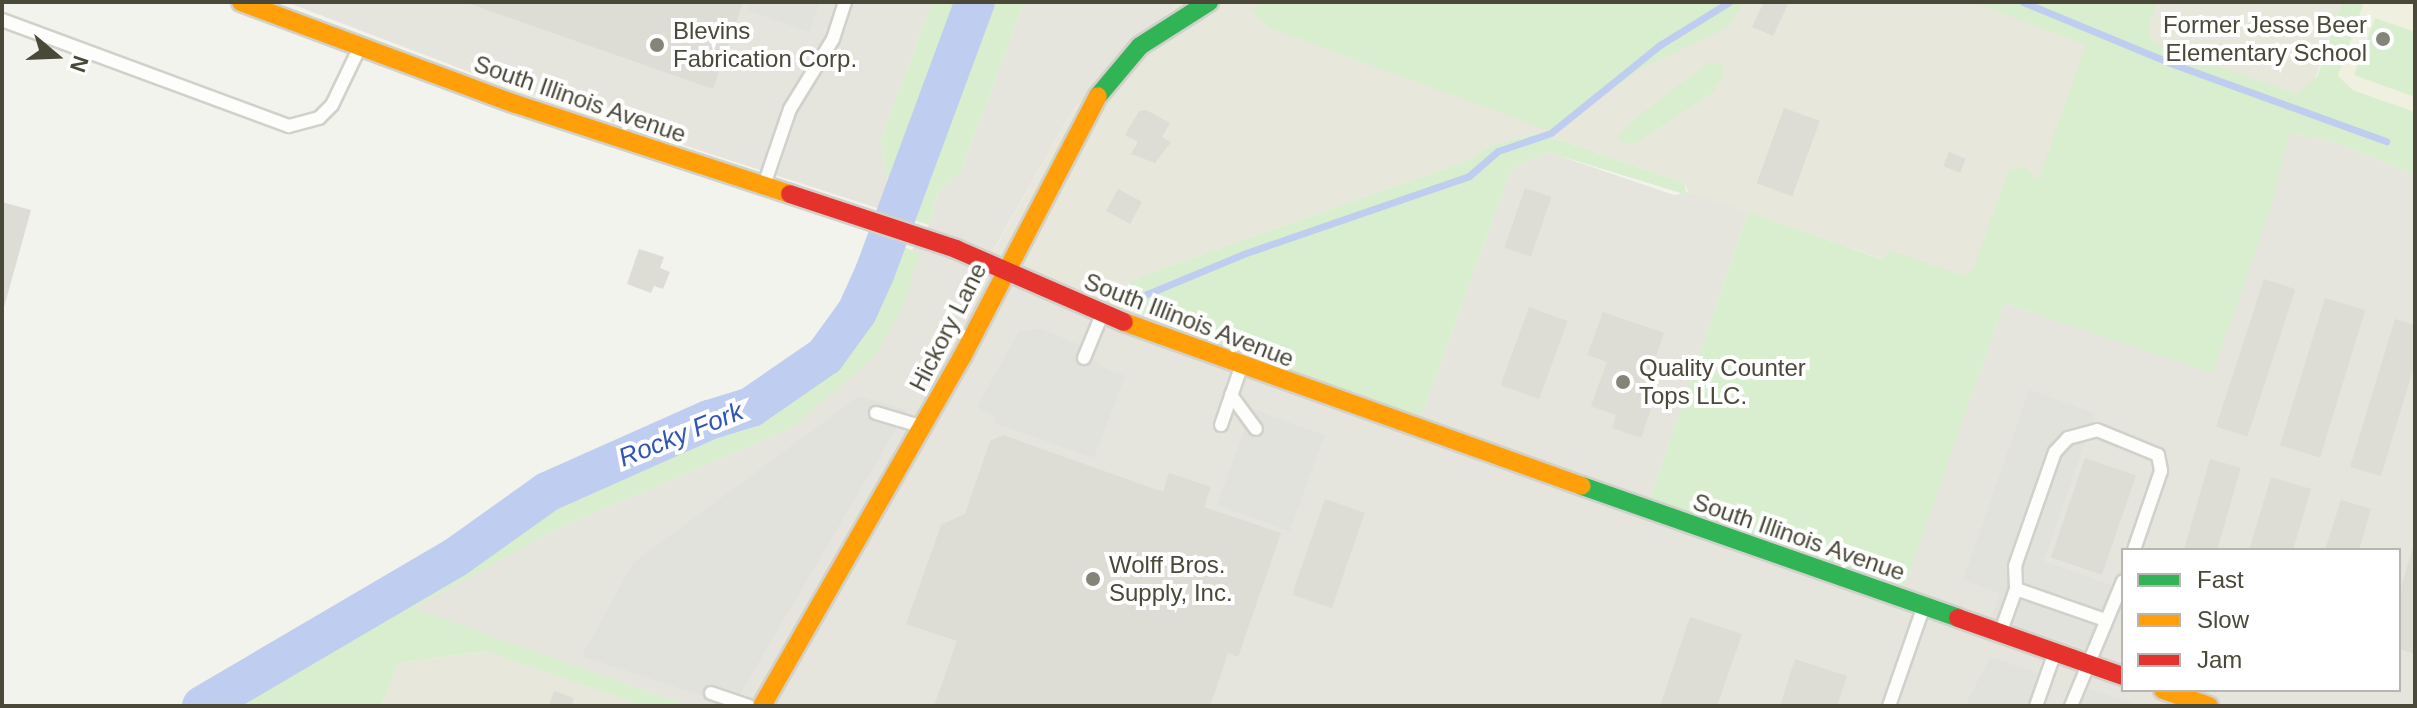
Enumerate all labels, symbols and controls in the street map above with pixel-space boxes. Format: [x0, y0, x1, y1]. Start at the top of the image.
place label: Former Jesse Beer Elementary School [2163, 11, 2367, 67]
north arrow [16, 16, 96, 96]
place label: Blevins Fabrication Corp. [673, 17, 857, 73]
marker: Former Jesse Beer Elementary School [2374, 30, 2392, 48]
marker: Blevins Fabrication Corp. [648, 36, 666, 54]
street label: South Illinois Avenue [470, 49, 690, 149]
text: N [65, 52, 94, 76]
street label: Hickory Lane [903, 258, 993, 396]
street label: South Illinois Avenue [1079, 266, 1299, 374]
place label: Quality Counter Tops LLC. [1639, 354, 1806, 410]
marker: Quality Counter Tops LLC. [1614, 373, 1632, 391]
water label: Rocky Fork [614, 396, 748, 474]
street label: South Illinois Avenue [1689, 487, 1909, 587]
legend [2121, 548, 2401, 692]
place label: Wolff Bros. Supply, Inc. [1109, 551, 1233, 607]
text: Fast [2197, 566, 2244, 593]
marker: Wolff Bros. Supply, Inc. [1084, 570, 1102, 588]
text: Slow [2197, 606, 2249, 633]
text: Jam [2197, 646, 2242, 673]

